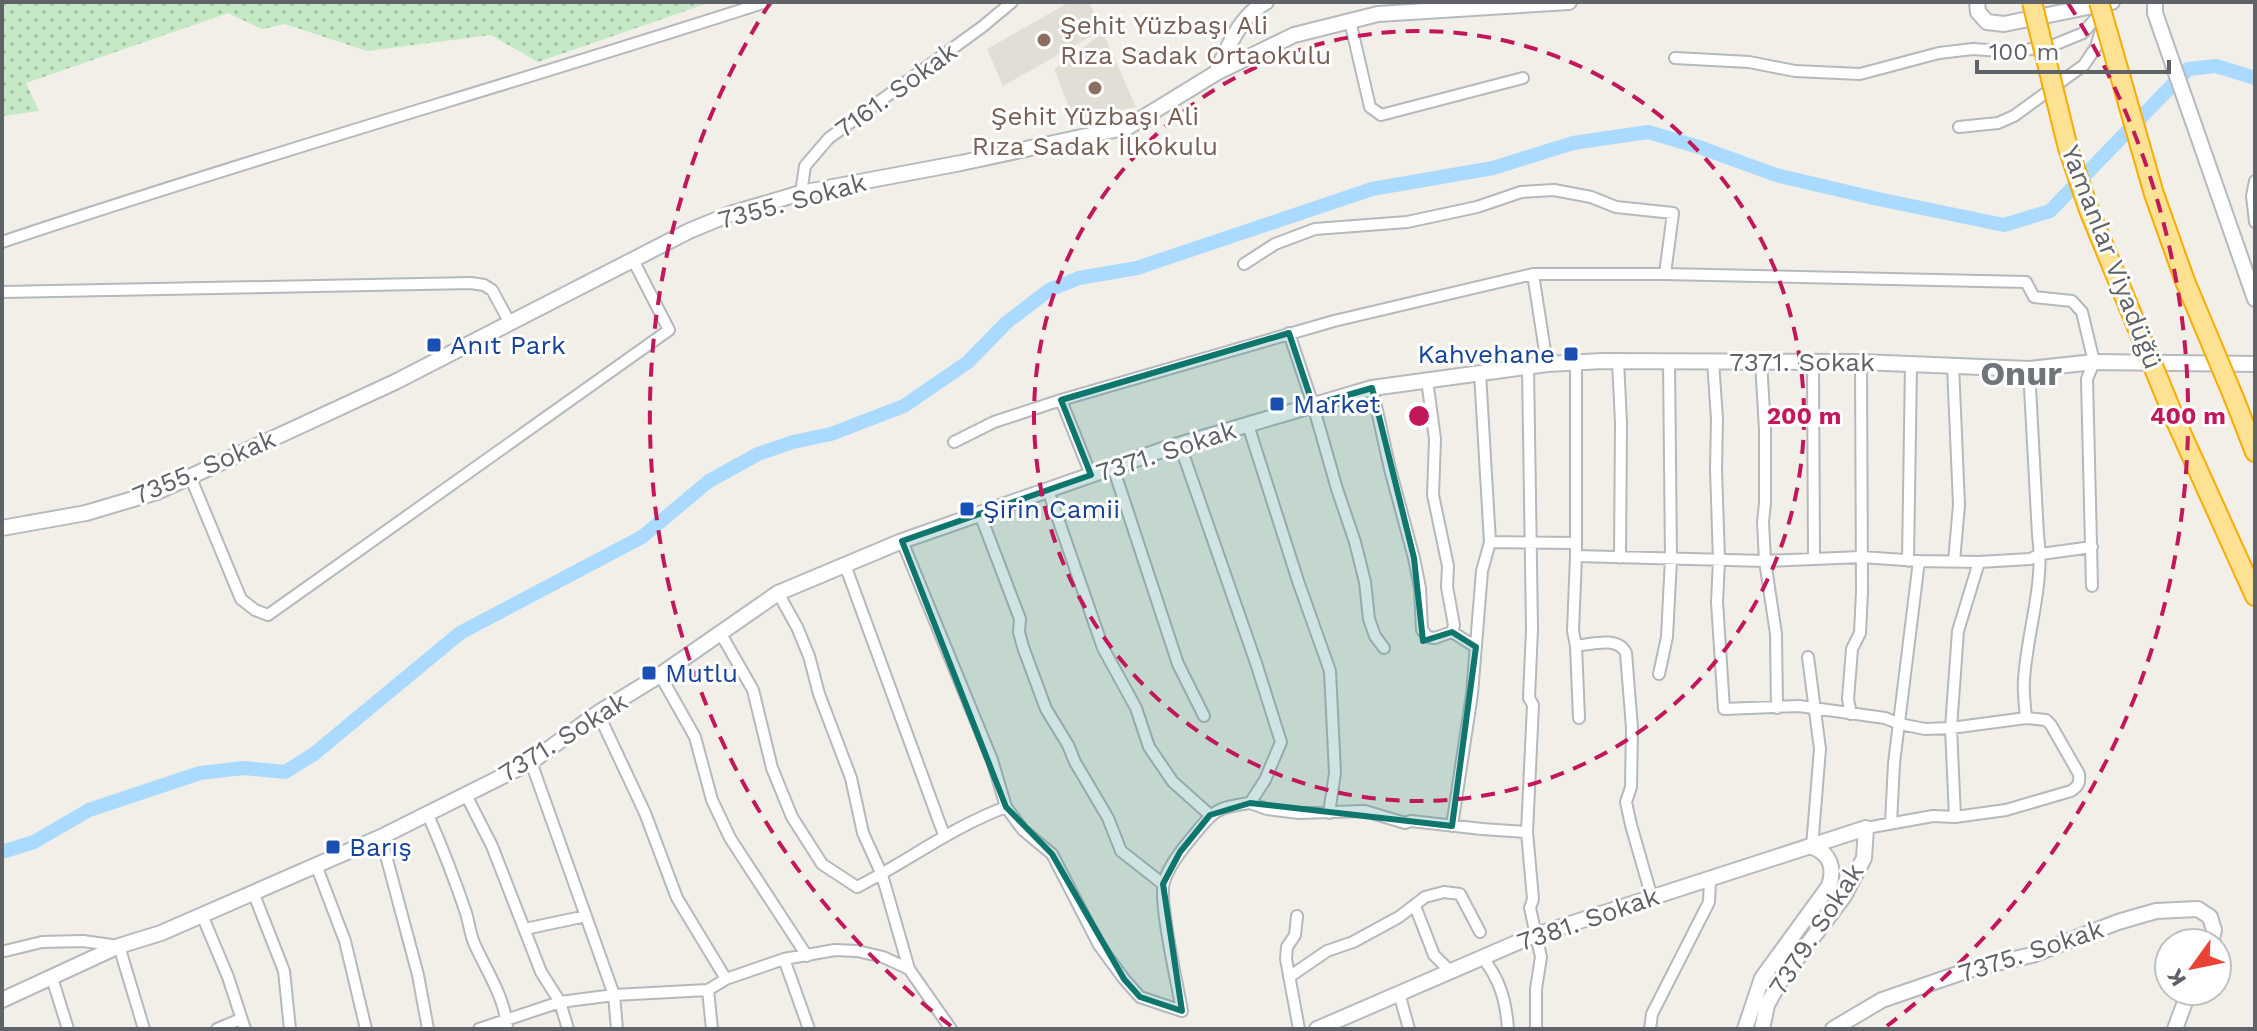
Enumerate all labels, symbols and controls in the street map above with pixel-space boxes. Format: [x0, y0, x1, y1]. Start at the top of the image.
place label: Şehit Yüzbaşı Ali Rıza Sadak Ortaokulu [1060, 10, 1331, 70]
scale bar [1977, 24, 2169, 74]
marker: Şehit Yüzbaşı Ali Rıza Sadak Ortaokulu [1035, 31, 1053, 49]
street label: 7161. Sokak [829, 36, 963, 144]
text: 100 m [1989, 38, 2059, 66]
marker: Şehit Yüzbaşı Ali Rıza Sadak İlkokulu [1086, 79, 1104, 97]
place label: Şehit Yüzbaşı Ali Rıza Sadak İlkokulu [972, 101, 1218, 161]
street label: Yamanlar Viyadüğü [2055, 141, 2169, 373]
street label: 7355. Sokak [715, 167, 870, 235]
place label: Anıt Park [450, 330, 566, 360]
marker: Anıt Park [425, 336, 443, 354]
place label: Kahvehane [1417, 339, 1555, 369]
marker: Kahvehane [1562, 345, 1580, 363]
street label: 7371. Sokak [1729, 347, 1875, 377]
district label: Onur [1980, 353, 2062, 393]
place label: Market [1293, 389, 1380, 419]
marker: Market [1268, 395, 1286, 413]
centre of rings [1405, 402, 1433, 430]
text: 200 m [1767, 402, 1841, 430]
text: 400 m [2150, 402, 2226, 430]
street label: 7371. Sokak [1092, 414, 1240, 488]
street label: 7355. Sokak [128, 423, 280, 511]
place label: Şirin Camii [983, 494, 1120, 524]
marker: Şirin Camii [958, 500, 976, 518]
place label: Mutlu [665, 658, 738, 688]
marker: Mutlu [640, 664, 658, 682]
street label: 7371. Sokak [493, 686, 633, 788]
place label: Barış [349, 832, 412, 862]
marker: Barış [324, 838, 342, 856]
street label: 7379. Sokak [1762, 857, 1870, 1000]
street label: 7381. Sokak [1513, 881, 1663, 957]
street label: 7375. Sokak [1955, 913, 2107, 989]
north arrow [2153, 927, 2233, 1007]
text: K [2162, 964, 2191, 991]

